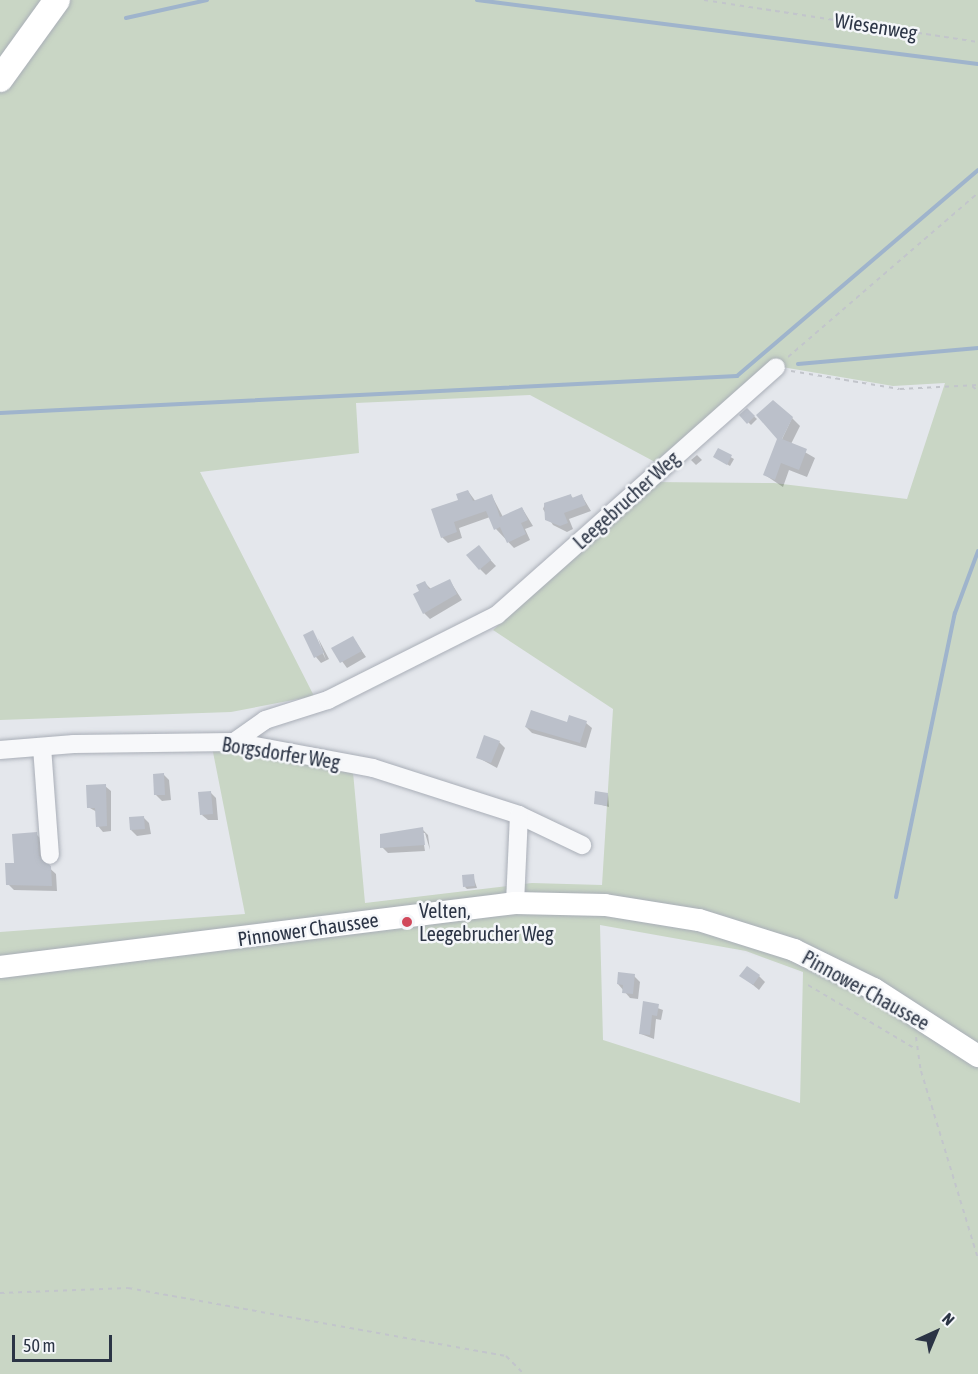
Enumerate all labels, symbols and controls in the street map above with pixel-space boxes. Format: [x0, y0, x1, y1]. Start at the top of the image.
street label: Wiesenweg [833, 8, 919, 44]
street label: Leegebrucher Weg [568, 446, 684, 554]
street label: Borgsdorfer Weg [220, 732, 342, 774]
place label: Velten, Leegebrucher Weg [419, 898, 554, 945]
street label: Pinnower Chaussee [236, 907, 380, 951]
marker: Velten, Leegebrucher Weg [400, 915, 414, 929]
street label: Pinnower Chaussee [798, 945, 934, 1035]
north arrow [906, 1302, 966, 1362]
text: N [939, 1309, 958, 1329]
scale bar [15, 1323, 116, 1361]
text: 50 m [23, 1335, 55, 1356]

